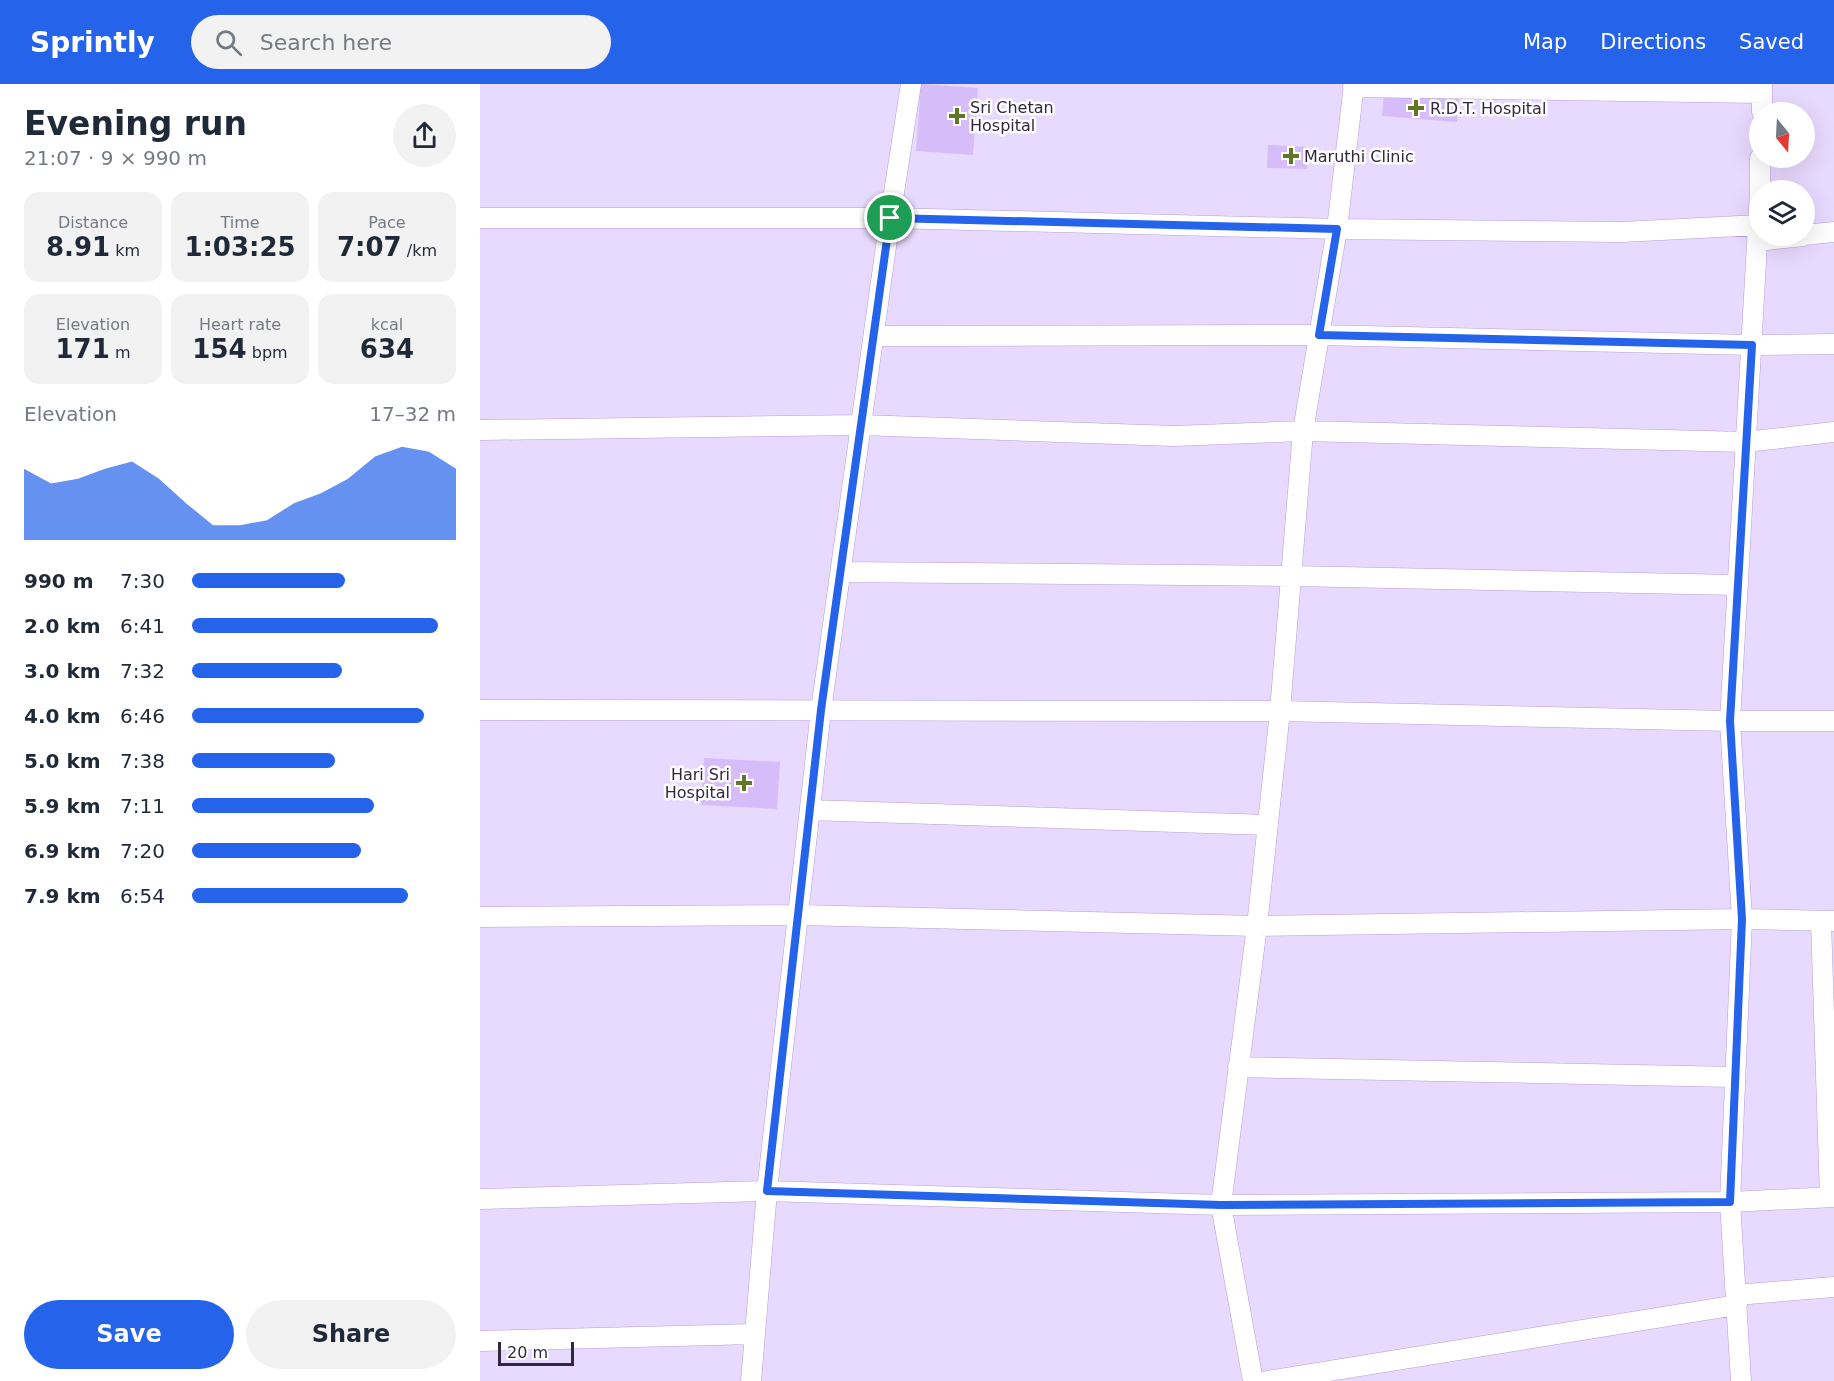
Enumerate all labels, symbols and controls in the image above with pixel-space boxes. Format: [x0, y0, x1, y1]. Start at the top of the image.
search box [191, 15, 611, 69]
text: Sprintly [30, 26, 155, 59]
icon: search [212, 26, 245, 59]
text: Search here [260, 30, 392, 55]
text: Map [1523, 30, 1567, 54]
text: Directions [1600, 30, 1706, 54]
text: Saved [1739, 30, 1804, 54]
place label: Sri Chetan Hospital [970, 98, 1054, 135]
marker: R.D.T. Hospital [1407, 99, 1425, 117]
place label: R.D.T. Hospital [1430, 99, 1546, 118]
north arrow [1749, 102, 1815, 168]
map controls [1749, 102, 1815, 246]
text: Evening run [24, 104, 247, 143]
button: share [393, 104, 456, 167]
marker: Sri Chetan Hospital [948, 107, 966, 125]
text: 21:07 · 9 × 990 m [24, 146, 207, 170]
marker: Maruthi Clinic [1282, 147, 1300, 165]
place label: Maruthi Clinic [1304, 147, 1414, 166]
button: layers [1749, 180, 1815, 246]
pin [864, 192, 915, 243]
icon: arrive [873, 201, 906, 234]
text: Distance [58, 213, 128, 232]
text: Time [220, 213, 260, 232]
text: Pace [368, 213, 406, 232]
text: 8.91 [46, 232, 110, 262]
text: 1:03:25 [184, 232, 296, 262]
text: 7:07 [337, 232, 402, 262]
text: km [110, 241, 140, 260]
text: /km [402, 241, 437, 260]
text: Elevation [56, 315, 130, 334]
text: Heart rate [199, 315, 281, 334]
text: kcal [371, 315, 403, 334]
text: 171 [56, 334, 110, 364]
text: 154 [192, 334, 247, 364]
text: 634 [360, 334, 414, 364]
text: m [110, 343, 130, 362]
text: bpm [247, 343, 288, 362]
text: Elevation [24, 402, 117, 426]
text: 17–32 m [369, 402, 456, 426]
text: 990 m [24, 569, 94, 593]
text: 7:30 [120, 569, 165, 593]
text: 2.0 km [24, 614, 101, 638]
text: 6:41 [120, 614, 165, 638]
text: 3.0 km [24, 659, 101, 683]
text: 7:32 [120, 659, 165, 683]
text: 4.0 km [24, 704, 101, 728]
text: 6:46 [120, 704, 165, 728]
text: 5.0 km [24, 749, 101, 773]
text: 7:38 [120, 749, 165, 773]
place label: Hari Sri Hospital [665, 765, 730, 802]
marker: Hari Sri Hospital [735, 774, 753, 792]
text: 5.9 km [24, 794, 101, 818]
text: 7:11 [120, 794, 165, 818]
text: 6.9 km [24, 839, 101, 863]
text: 7:20 [120, 839, 165, 863]
text: 7.9 km [24, 884, 101, 908]
text: 6:54 [120, 884, 165, 908]
button: Save [24, 1300, 234, 1369]
button: Share [246, 1300, 456, 1369]
scale bar [498, 1339, 574, 1366]
text: 20 m [507, 1343, 548, 1362]

